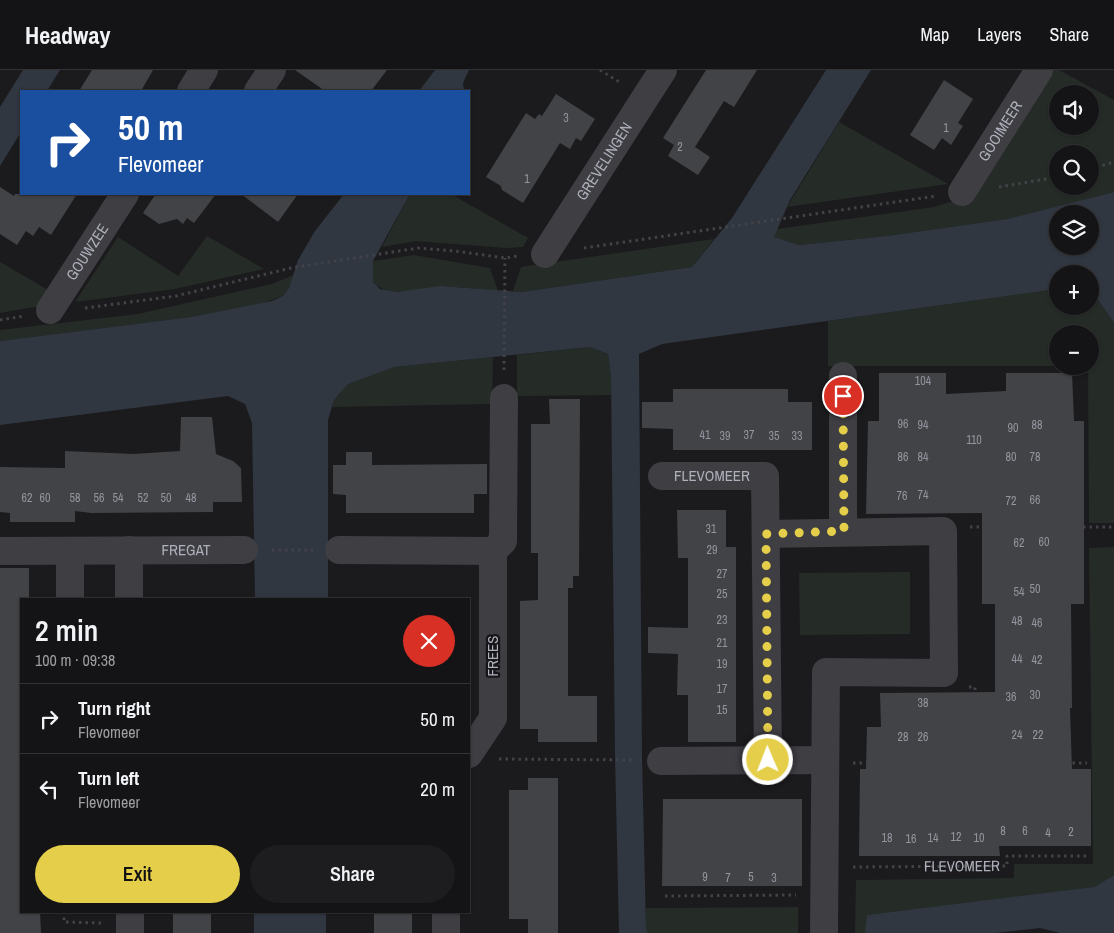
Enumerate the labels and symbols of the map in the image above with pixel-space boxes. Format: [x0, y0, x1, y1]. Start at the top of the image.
street label: GOOIMEER [973, 97, 1027, 165]
house number: 3 [563, 110, 569, 126]
street label: GREVELINGEN [571, 118, 637, 204]
house number: 1 [943, 120, 949, 136]
house number: 2 [677, 139, 683, 155]
house number: 1 [524, 171, 530, 187]
street label: GOUWZEE [61, 219, 113, 284]
house number: 104 [915, 373, 932, 389]
pin [822, 375, 864, 417]
house number: 96 [898, 416, 908, 432]
house number: 94 [918, 417, 929, 433]
house number: 88 [1032, 417, 1042, 433]
house number: 90 [1008, 420, 1018, 436]
house number: 41 [700, 427, 711, 443]
house number: 37 [744, 427, 755, 443]
house number: 39 [720, 428, 730, 444]
house number: 35 [769, 428, 780, 444]
house number: 33 [792, 428, 802, 444]
house number: 110 [966, 432, 982, 448]
house number: 86 [898, 449, 908, 465]
house number: 84 [918, 449, 929, 465]
house number: 80 [1006, 449, 1016, 465]
house number: 78 [1030, 449, 1040, 465]
street label: FLEVOMEER [674, 465, 750, 486]
house number: 74 [918, 487, 929, 503]
house number: 76 [897, 488, 907, 504]
house number: 62 [22, 490, 32, 506]
house number: 60 [40, 490, 50, 506]
house number: 58 [70, 490, 80, 506]
house number: 56 [94, 490, 104, 506]
house number: 54 [113, 490, 124, 506]
house number: 52 [138, 490, 148, 506]
house number: 50 [161, 490, 171, 506]
house number: 48 [186, 490, 196, 506]
house number: 66 [1030, 492, 1040, 508]
house number: 72 [1006, 493, 1016, 509]
house number: 31 [706, 521, 717, 537]
house number: 60 [1039, 534, 1049, 550]
house number: 62 [1014, 535, 1024, 551]
street label: FREGAT [161, 539, 211, 560]
house number: 29 [707, 542, 717, 558]
house number: 27 [717, 566, 728, 582]
house number: 50 [1030, 581, 1040, 597]
house number: 54 [1014, 584, 1025, 600]
house number: 25 [717, 586, 728, 602]
house number: 23 [717, 612, 727, 628]
house number: 48 [1012, 613, 1022, 629]
house number: 46 [1032, 615, 1042, 631]
street label: FREES [482, 635, 503, 677]
house number: 21 [717, 635, 728, 651]
house number: 44 [1012, 651, 1023, 667]
house number: 42 [1032, 652, 1042, 668]
house number: 19 [717, 656, 727, 672]
house number: 17 [717, 681, 728, 697]
house number: 30 [1030, 687, 1040, 703]
house number: 36 [1006, 689, 1016, 705]
house number: 38 [918, 695, 928, 711]
house number: 15 [717, 702, 728, 718]
house number: 24 [1012, 727, 1023, 743]
house number: 22 [1033, 727, 1043, 743]
house number: 28 [898, 729, 908, 745]
house number: 26 [918, 729, 928, 745]
position arrow [741, 733, 793, 785]
house number: 8 [1000, 823, 1006, 839]
house number: 6 [1022, 823, 1028, 839]
house number: 2 [1068, 824, 1074, 840]
house number: 4 [1045, 825, 1051, 841]
house number: 12 [951, 829, 961, 845]
house number: 18 [882, 830, 892, 846]
house number: 14 [928, 830, 939, 846]
house number: 10 [974, 830, 984, 846]
house number: 16 [906, 831, 916, 847]
street label: FLEVOMEER [924, 855, 1000, 877]
house number: 9 [702, 869, 708, 885]
house number: 5 [748, 869, 754, 885]
house number: 7 [725, 870, 731, 886]
house number: 3 [771, 870, 777, 886]

